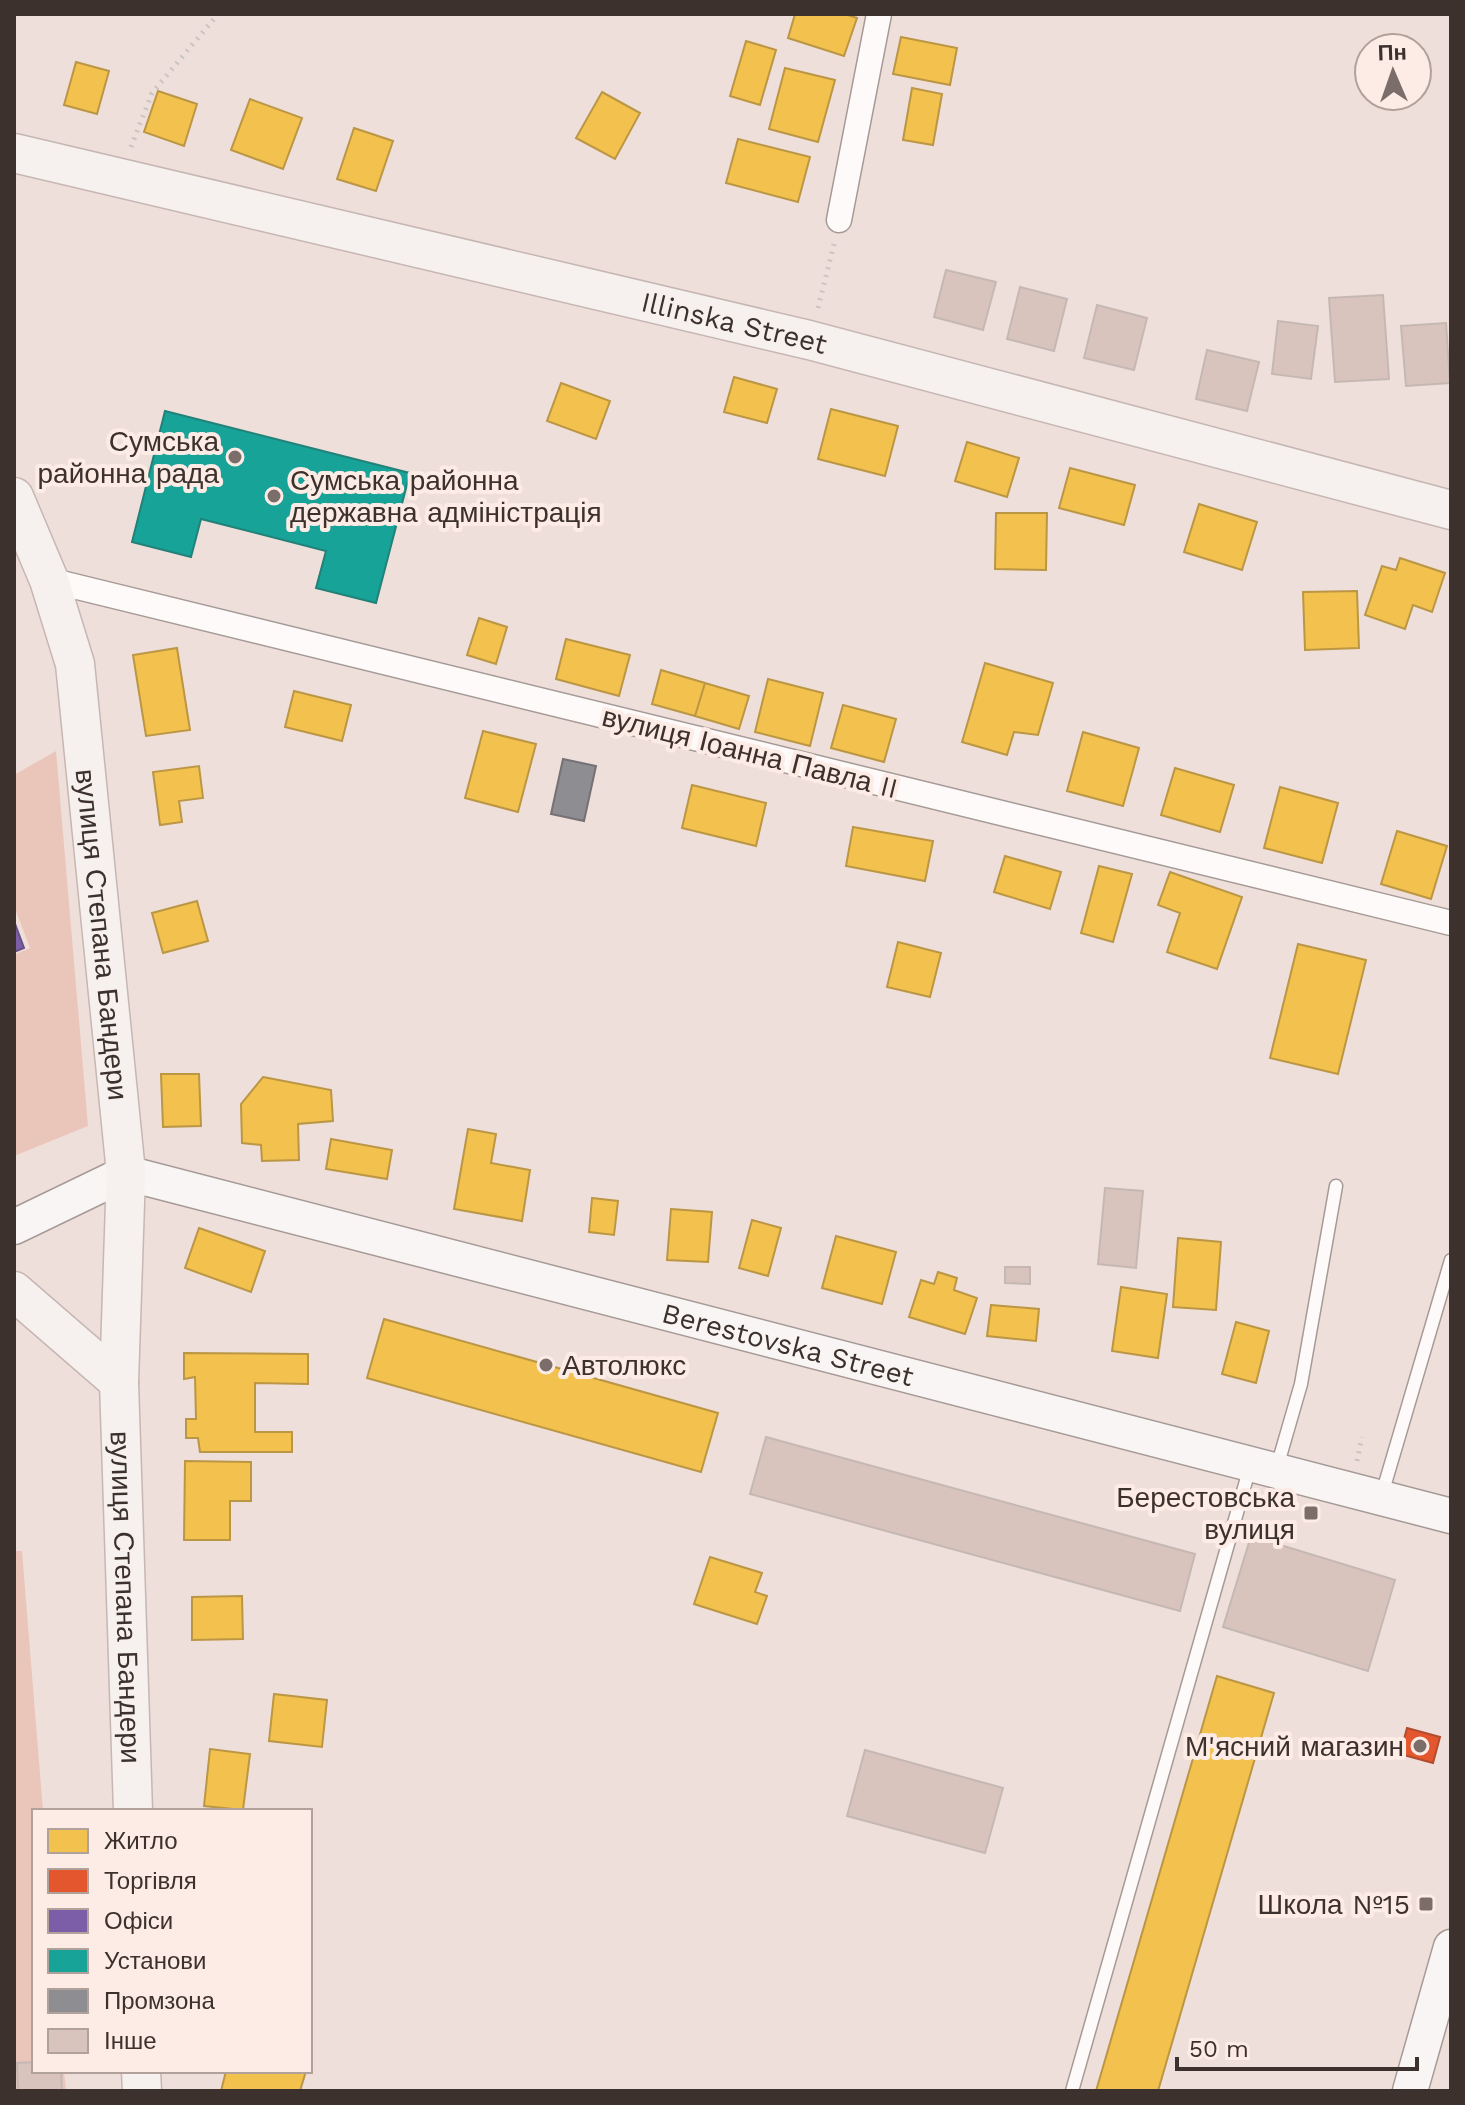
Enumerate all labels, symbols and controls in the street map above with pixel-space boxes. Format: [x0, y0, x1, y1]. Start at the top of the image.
north arrow [1353, 32, 1433, 112]
text: Пн [1377, 40, 1407, 66]
street label: Illinska Street [638, 285, 831, 361]
place label: Сумська районна рада [38, 425, 219, 490]
marker: Сумська районна рада [226, 448, 244, 466]
place label: Сумська районна державна адміністрація [290, 464, 602, 529]
marker: Сумська районна державна адміністрація [265, 487, 283, 505]
street label: вулиця Іоанна Павла II [599, 700, 901, 805]
street label: вулиця Степана Бандери [69, 768, 135, 1102]
street label: Berestovska Street [658, 1296, 917, 1393]
place label: Автолюкс [562, 1349, 686, 1382]
marker: Автолюкс [537, 1356, 555, 1374]
street label: вулиця Степана Бандери [104, 1430, 147, 1764]
place label: Берестовська вулиця [1116, 1481, 1295, 1546]
marker: Берестовська вулиця [1302, 1504, 1320, 1522]
place label: М'ясний магазин [1185, 1730, 1404, 1763]
marker: М'ясний магазин [1411, 1737, 1429, 1755]
legend [32, 1809, 312, 2073]
text: Житло [104, 1827, 178, 1855]
text: Торгівля [104, 1867, 197, 1895]
place label: Школа №15 [1258, 1888, 1410, 1921]
marker: Школа №15 [1417, 1895, 1435, 1913]
text: Офіси [104, 1907, 173, 1935]
text: Установи [104, 1947, 206, 1975]
text: Промзона [104, 1987, 216, 2015]
scale bar [1177, 2021, 1417, 2071]
text: Інше [104, 2027, 157, 2055]
text: 50 m [1189, 2035, 1249, 2063]

